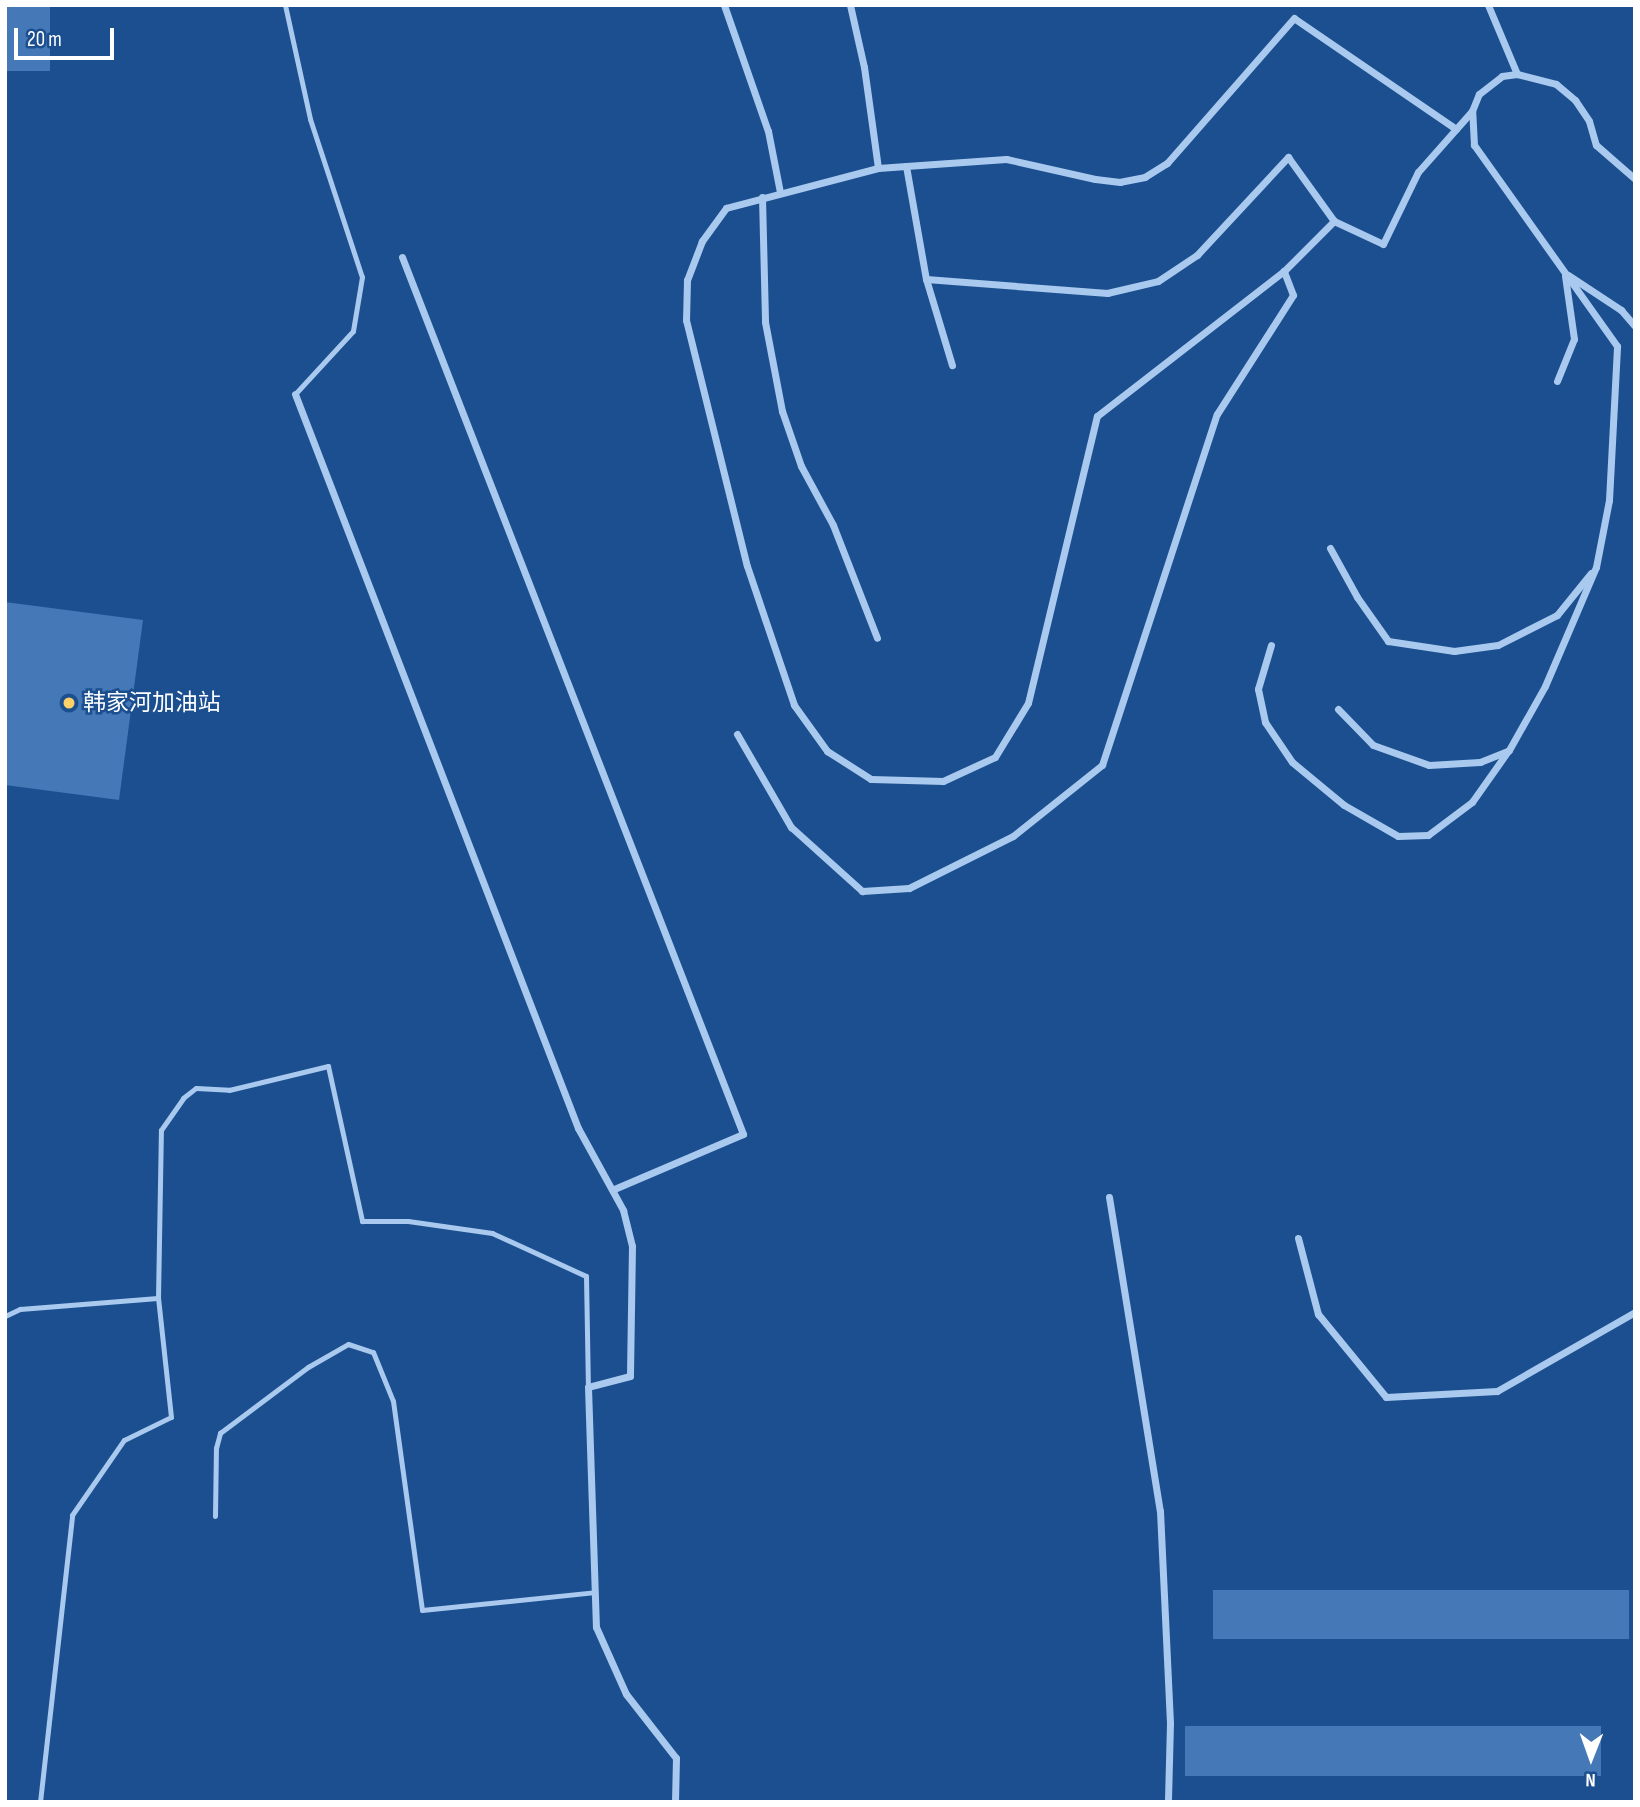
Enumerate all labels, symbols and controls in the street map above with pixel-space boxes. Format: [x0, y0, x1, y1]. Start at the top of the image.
scale bar [18, 14, 117, 58]
text: 20 m [27, 27, 62, 52]
place label: 韩家河加油站 [83, 689, 221, 717]
marker: 韩家河加油站 [61, 695, 77, 711]
north arrow [1556, 1723, 1626, 1793]
text: N [1585, 1768, 1596, 1791]

